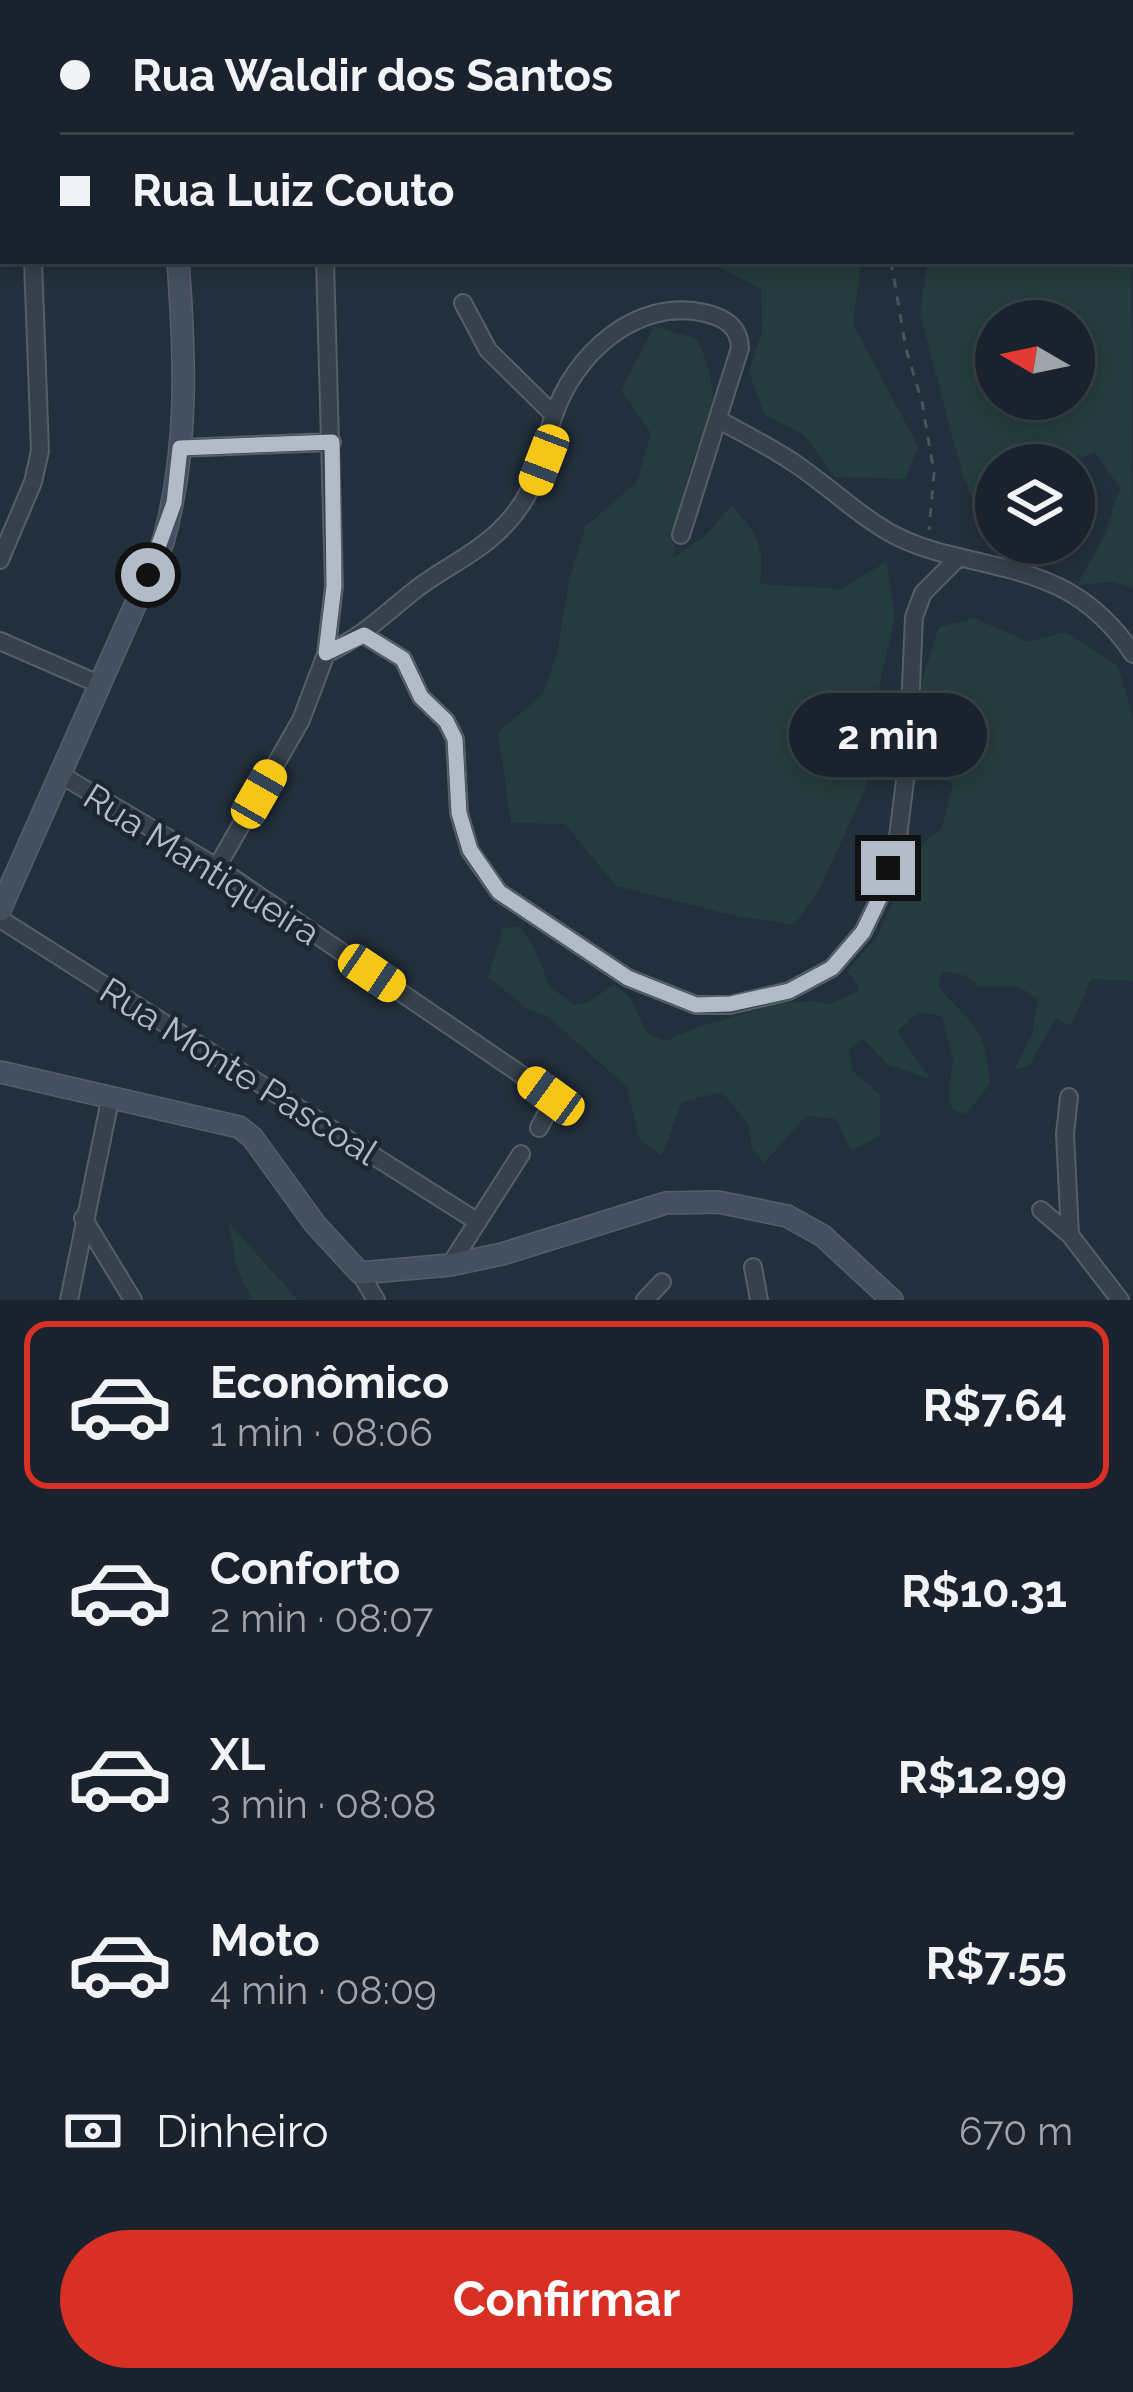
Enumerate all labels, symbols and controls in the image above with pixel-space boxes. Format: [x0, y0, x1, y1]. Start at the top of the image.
text: Rua Waldir dos Santos [132, 49, 613, 102]
text: Rua Luiz Couto [132, 164, 455, 217]
north arrow [975, 300, 1095, 420]
map controls [975, 300, 1095, 564]
car [514, 420, 574, 500]
button: layers [975, 444, 1095, 564]
route start [121, 548, 175, 602]
callout: 2 min [789, 694, 987, 778]
text: 2 min [837, 712, 939, 758]
car [225, 754, 293, 834]
street label: Rua Mantiqueira [76, 775, 328, 953]
route end [861, 841, 915, 895]
car [332, 938, 412, 1008]
street label: Rua Monte Pascoal [93, 969, 385, 1173]
car [511, 1060, 591, 1132]
icon: car [66, 1351, 174, 1459]
text: Econômico [210, 1356, 449, 1409]
text: R$7.64 [923, 1379, 1067, 1432]
text: 1 min · 08:06 [210, 1409, 433, 1455]
icon: car [66, 1537, 174, 1645]
text: Conforto [210, 1542, 400, 1595]
text: R$10.31 [901, 1565, 1067, 1618]
text: 2 min · 08:07 [210, 1595, 433, 1641]
icon: car [66, 1723, 174, 1831]
text: XL [210, 1728, 265, 1781]
text: R$12.99 [898, 1751, 1067, 1804]
text: 3 min · 08:08 [210, 1781, 436, 1827]
icon: car [66, 1909, 174, 2017]
text: Moto [210, 1914, 320, 1967]
text: R$7.55 [926, 1937, 1067, 1990]
text: 4 min · 08:09 [210, 1967, 437, 2013]
icon: cash [60, 2098, 126, 2164]
text: Dinheiro [156, 2105, 329, 2158]
text: 670 m [959, 2108, 1073, 2154]
button: Confirmar [60, 2230, 1073, 2368]

